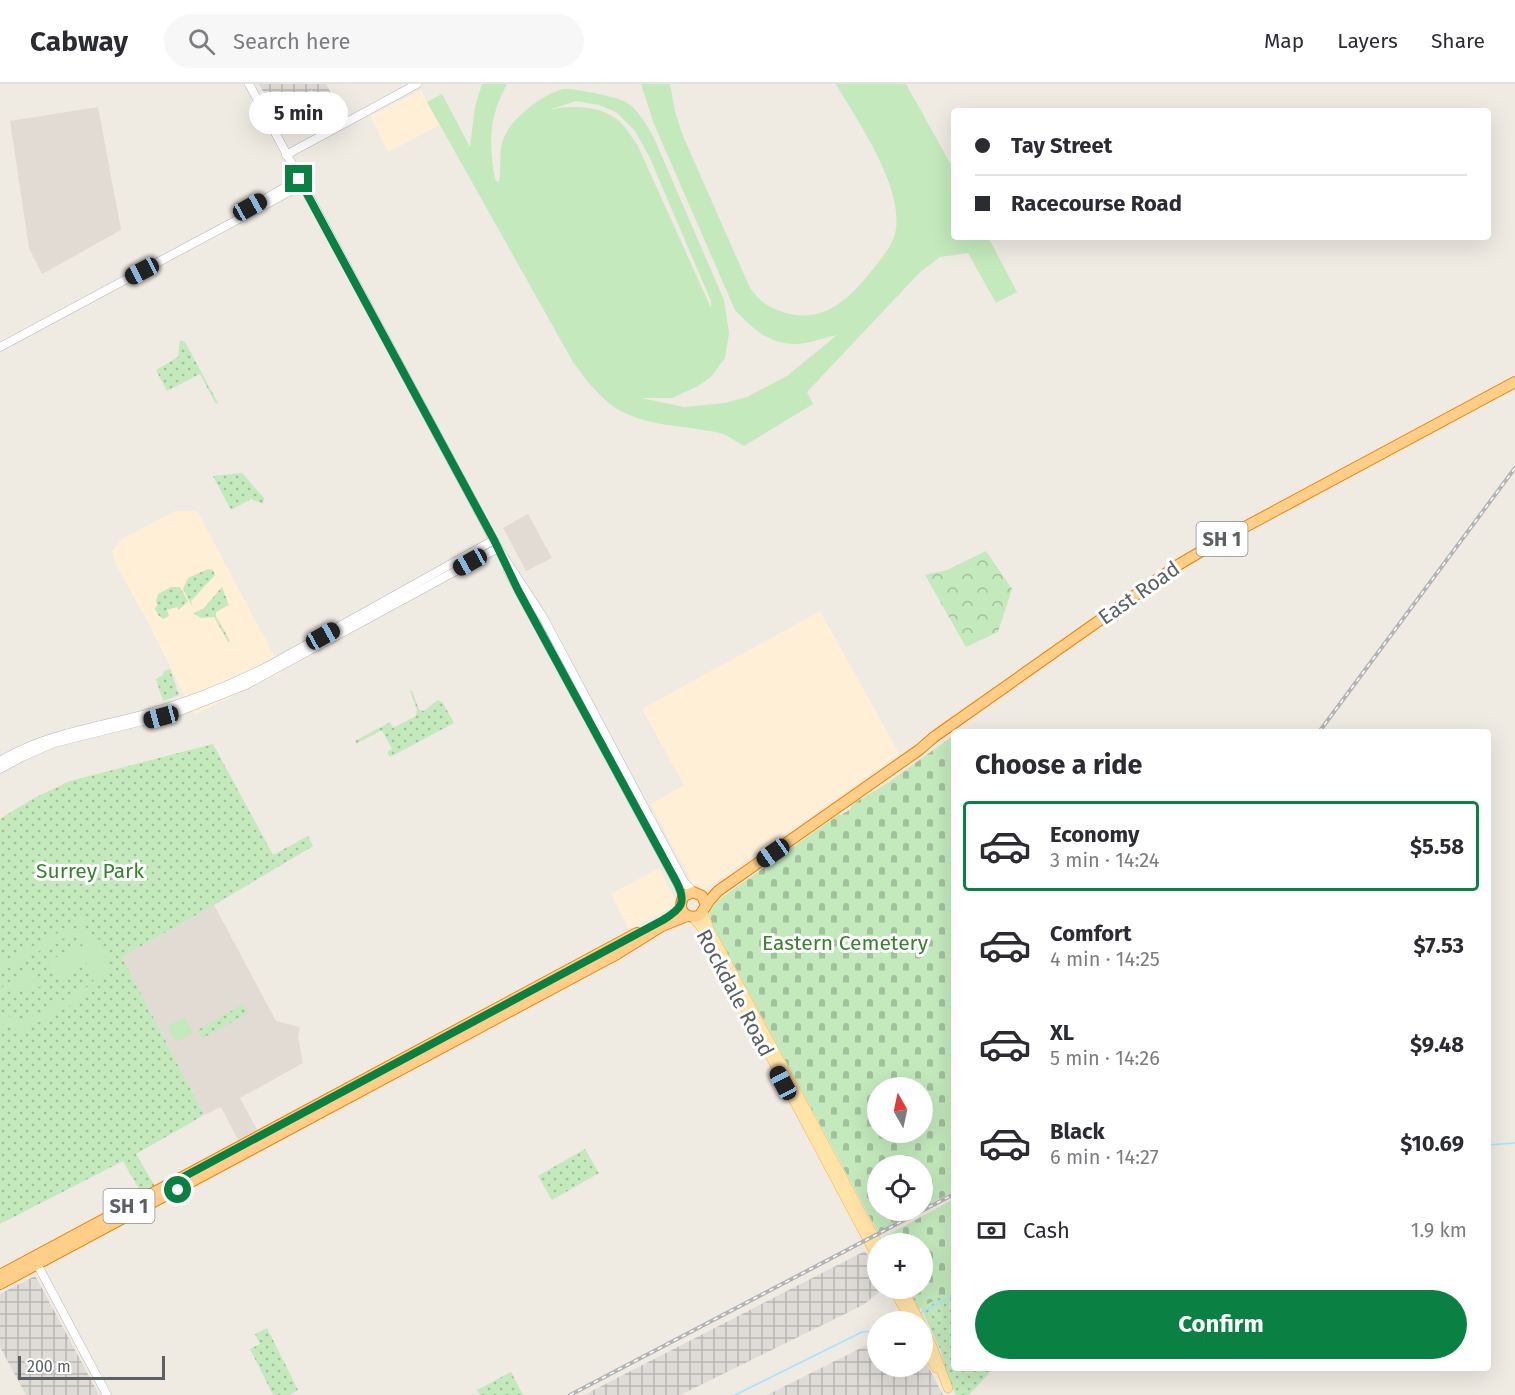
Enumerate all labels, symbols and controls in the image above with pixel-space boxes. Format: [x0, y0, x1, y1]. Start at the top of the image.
search box [164, 14, 584, 68]
text: Cabway [30, 25, 128, 58]
icon: search [185, 25, 218, 58]
text: Search here [233, 28, 350, 55]
text: Map [1264, 28, 1304, 54]
text: Layers [1337, 28, 1398, 54]
text: Share [1431, 28, 1485, 54]
callout: 5 min [250, 92, 348, 134]
text: 5 min [274, 101, 323, 125]
text: Tay Street [1011, 132, 1112, 159]
route end [285, 165, 312, 192]
car [230, 190, 270, 224]
text: Racecourse Road [1011, 190, 1182, 217]
car [122, 255, 162, 287]
road number: SH 1 [1196, 522, 1248, 556]
car [450, 545, 490, 579]
street label: East Road [1093, 556, 1185, 630]
car [303, 619, 343, 653]
car [141, 704, 181, 730]
text: Choose a ride [975, 749, 1142, 781]
icon: car [978, 819, 1032, 873]
text: Economy [1050, 821, 1139, 848]
text: $5.58 [1410, 833, 1464, 860]
car [753, 835, 793, 871]
text: 3 min · 14:24 [1050, 848, 1159, 872]
park label: Surrey Park [36, 858, 144, 884]
icon: car [978, 918, 1032, 972]
text: Comfort [1050, 920, 1131, 947]
street label: Rockdale Road [691, 925, 779, 1061]
park label: Eastern Cemetery [762, 930, 929, 956]
text: $7.53 [1414, 932, 1464, 959]
text: 4 min · 14:25 [1050, 947, 1160, 971]
icon: car [978, 1017, 1032, 1071]
text: XL [1050, 1019, 1074, 1046]
text: $9.48 [1410, 1031, 1464, 1058]
text: 5 min · 14:26 [1050, 1046, 1160, 1070]
car [767, 1063, 799, 1103]
north arrow [867, 1077, 933, 1143]
map controls [867, 1077, 933, 1377]
icon: car [978, 1116, 1032, 1170]
text: Black [1050, 1118, 1105, 1145]
text: $10.69 [1400, 1130, 1464, 1157]
text: 6 min · 14:27 [1050, 1145, 1159, 1169]
button: locate [867, 1155, 933, 1221]
route start [164, 1176, 191, 1203]
road number: SH 1 [104, 1189, 154, 1223]
icon: cash [975, 1214, 1008, 1247]
text: Cash [1023, 1217, 1070, 1244]
text: 1.9 km [1411, 1218, 1467, 1242]
button: + [867, 1233, 933, 1299]
button: Confirm [975, 1290, 1467, 1359]
button: − [867, 1311, 933, 1377]
scale bar [18, 1353, 165, 1380]
text: 200 m [27, 1357, 71, 1376]

